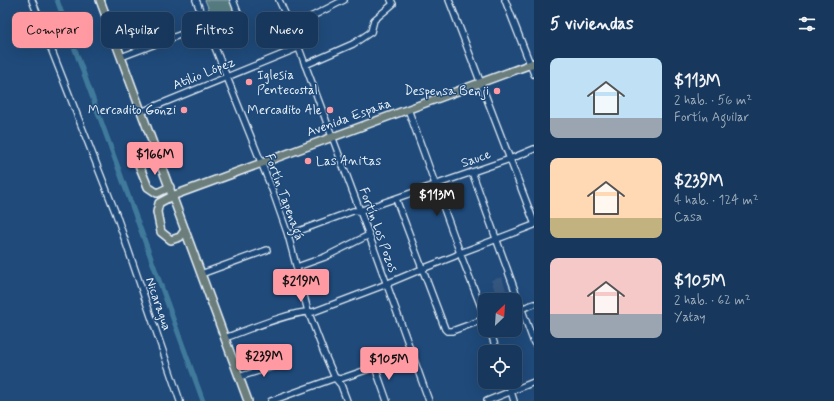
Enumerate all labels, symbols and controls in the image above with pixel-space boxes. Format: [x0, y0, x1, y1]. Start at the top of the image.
chip: Comprar [12, 12, 93, 48]
chip: Alquilar [101, 12, 174, 48]
chip: Filtros [182, 12, 248, 48]
chip: Nuevo [256, 12, 318, 48]
text: 5 viviendas [550, 13, 634, 35]
icon: filters [796, 13, 818, 35]
street label: Atilio López [170, 54, 238, 94]
place label: Iglesia Pentecostal [257, 67, 318, 99]
text: $113M [674, 70, 721, 92]
icon: home [582, 74, 630, 122]
marker: Iglesia Pentecostal [244, 77, 254, 87]
place label: Despensa Benji [404, 83, 489, 100]
marker: Despensa Benji [492, 86, 502, 96]
text: 2 hab. · 56 m² [674, 92, 752, 109]
street label: Avenida España [304, 95, 394, 141]
place label: Mercadito Gonzi [88, 102, 176, 119]
place label: Mercadito Ale [247, 102, 322, 119]
marker: Mercadito Gonzi [179, 105, 189, 115]
marker: Mercadito Ale [325, 105, 335, 115]
text: Fortín Aguilar [674, 109, 749, 126]
pin: $166M [127, 142, 183, 176]
text: $166M [136, 146, 174, 163]
street label: Sauce [459, 146, 493, 172]
street label: Fortín Tapenagá [259, 151, 308, 243]
place label: Las Anitas [316, 153, 381, 170]
marker: Las Anitas [303, 156, 313, 166]
text: $239M [674, 170, 723, 192]
icon: home [582, 174, 630, 222]
pin: $113M [409, 183, 465, 217]
street label: Fortín Los Pozos [355, 185, 401, 275]
text: $113M [419, 187, 455, 204]
text: 4 hab. · 124 m² [674, 192, 759, 209]
text: Casa [674, 209, 702, 226]
pin: $219M [273, 269, 329, 303]
text: $105M [674, 270, 726, 292]
text: $219M [282, 273, 320, 290]
icon: home [582, 274, 630, 322]
street label: Nicaragua [141, 275, 175, 333]
text: 2 hab. · 62 m² [674, 292, 751, 309]
north arrow [478, 293, 522, 337]
map controls [478, 293, 522, 389]
text: Yatay [674, 309, 706, 326]
pin: $239M [236, 344, 292, 378]
button: locate [478, 345, 522, 389]
pin: $105M [361, 347, 417, 381]
text: $239M [245, 348, 283, 365]
text: $105M [369, 351, 409, 368]

